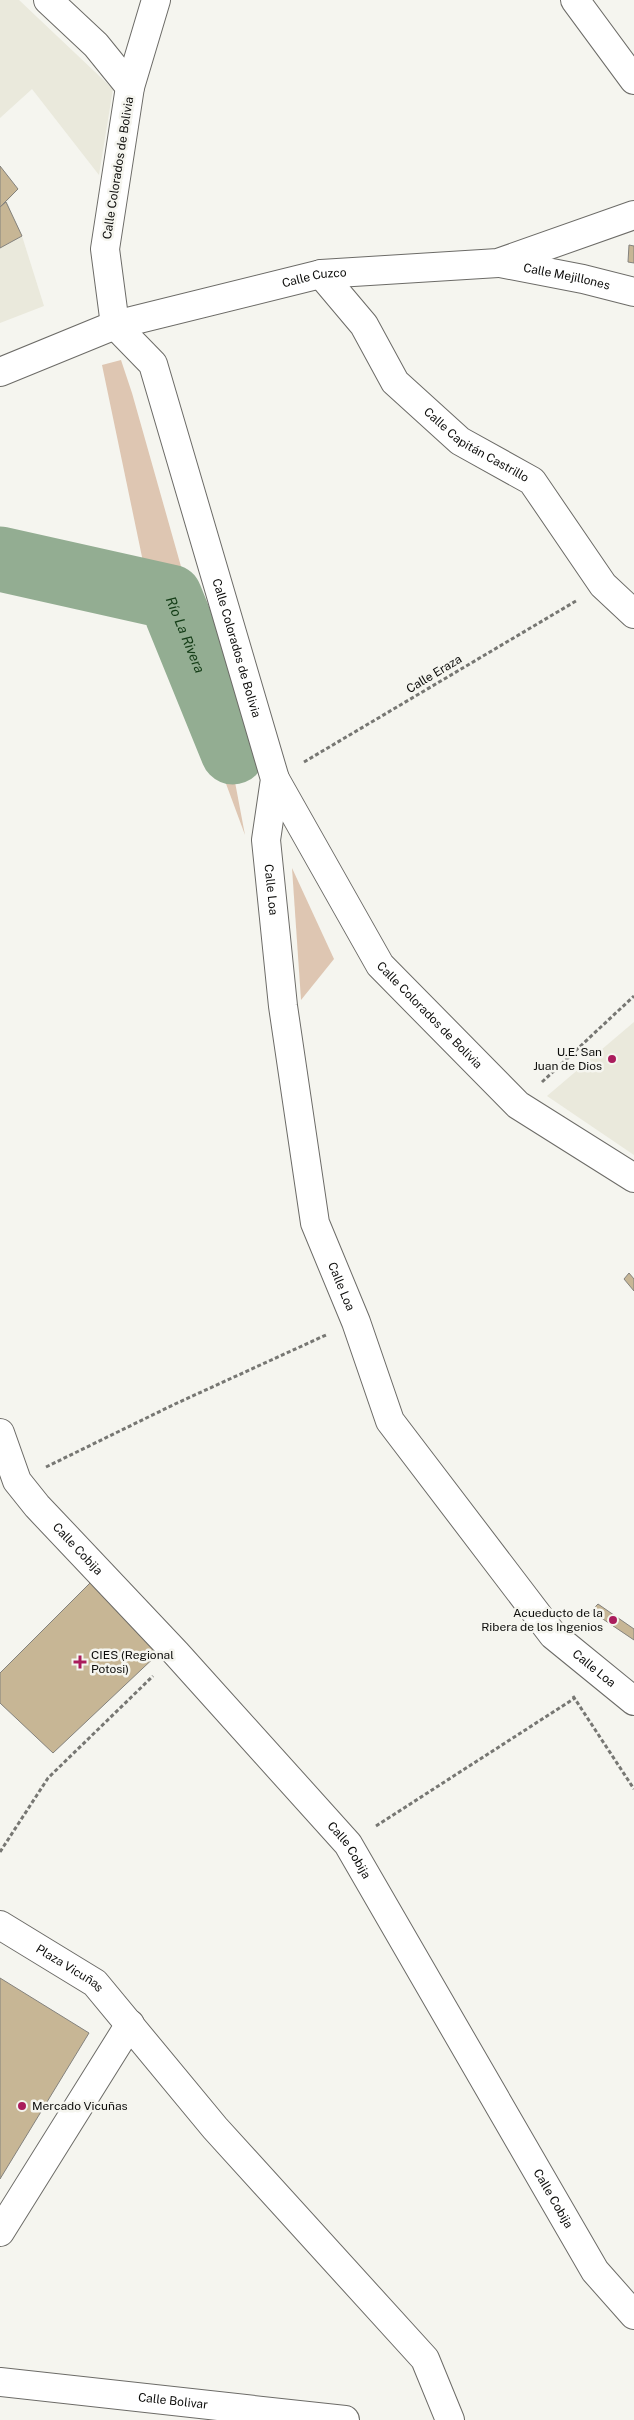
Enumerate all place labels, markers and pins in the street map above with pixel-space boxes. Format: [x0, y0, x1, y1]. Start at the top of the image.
place label: U.E. San Juan de Dios [533, 1045, 602, 1073]
marker: U.E. San Juan de Dios [606, 1053, 618, 1065]
place label: Acueducto de la Ribera de los Ingenios [481, 1606, 603, 1634]
marker: Acueducto de la Ribera de los Ingenios [607, 1614, 619, 1626]
place label: CIES (Regional Potosi) [91, 1648, 174, 1676]
marker: CIES (Regional Potosi) [73, 1655, 87, 1669]
place label: Mercado Vicuñas [32, 2099, 128, 2113]
marker: Mercado Vicuñas [16, 2100, 28, 2112]

